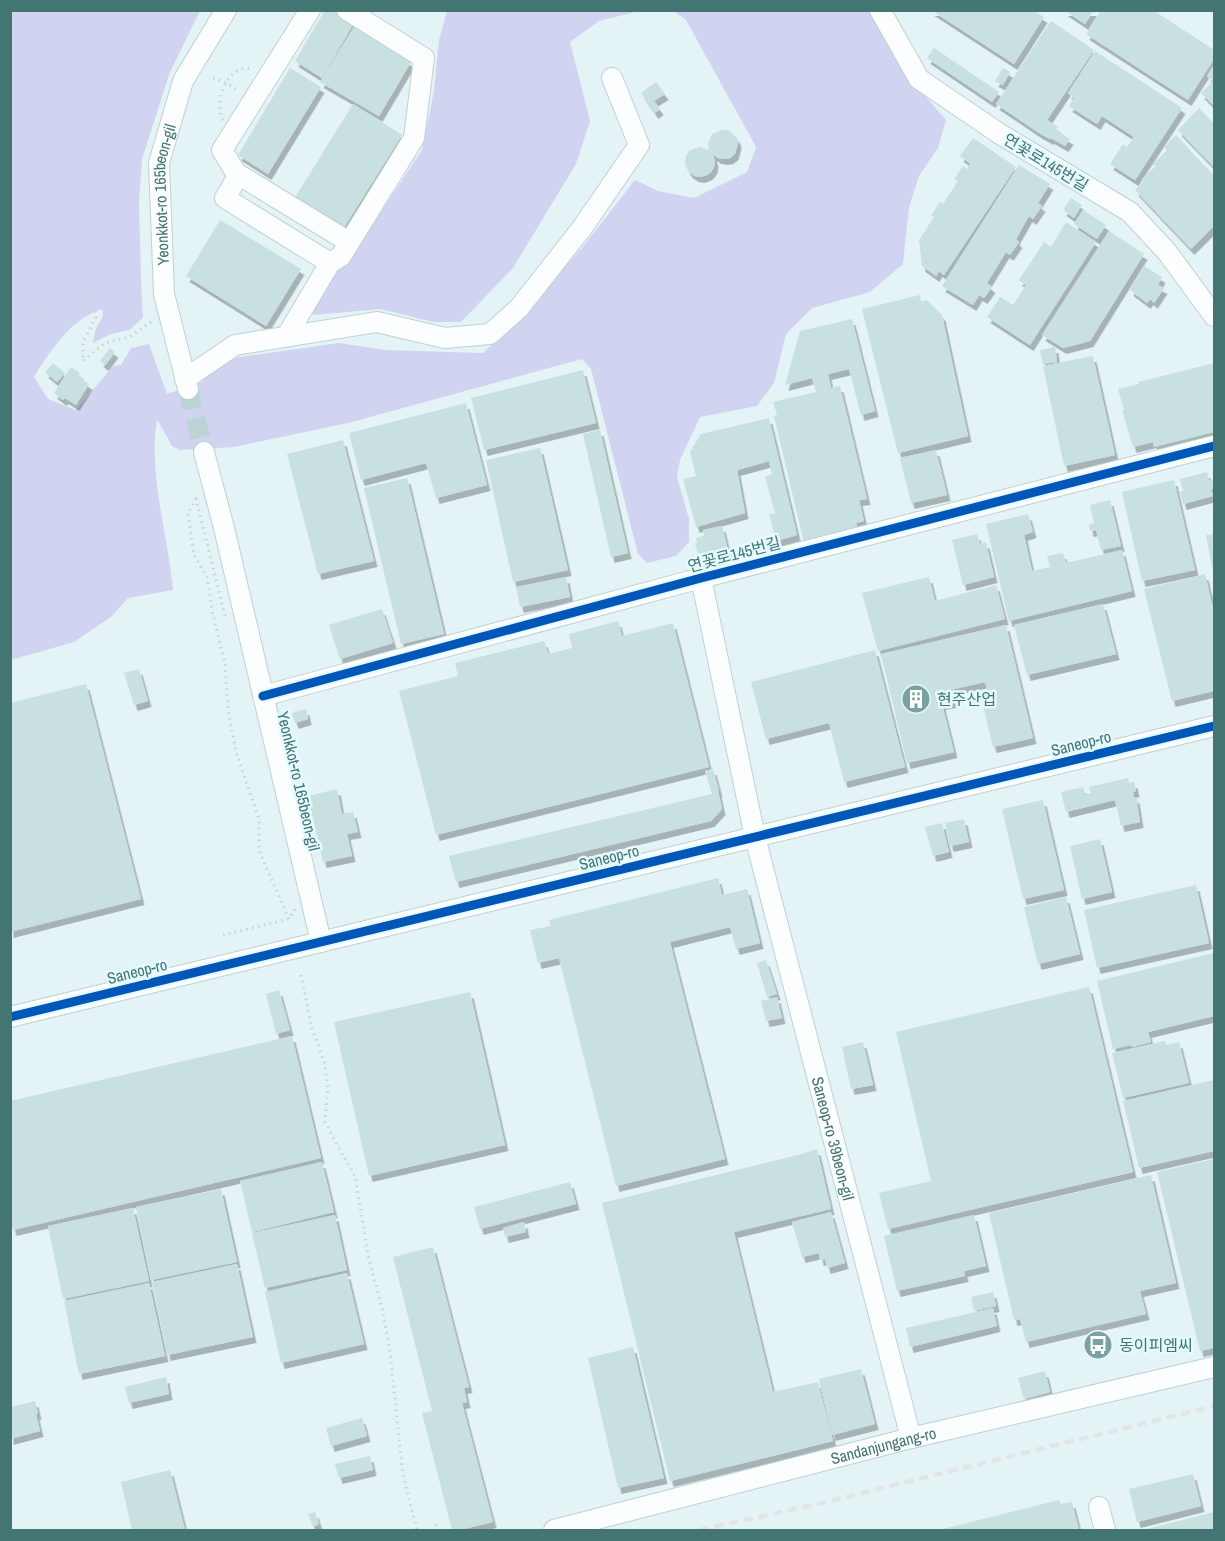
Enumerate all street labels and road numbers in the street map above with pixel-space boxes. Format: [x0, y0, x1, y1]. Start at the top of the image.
street label: Yeonkkot-ro 165beon-gil [148, 121, 181, 266]
street label: 연꽃로145번길 [999, 128, 1093, 196]
street label: 연꽃로145번길 [685, 531, 783, 577]
street label: Yeonkkot-ro 165beon-gil [272, 709, 326, 853]
street label: Saneop-ro [1049, 725, 1113, 761]
street label: Saneop-ro [577, 839, 641, 875]
street label: Saneop-ro [105, 953, 169, 989]
street label: Saneop-ro 39beon-gil [807, 1074, 860, 1203]
street label: Sandanjungang-ro [828, 1422, 938, 1469]

